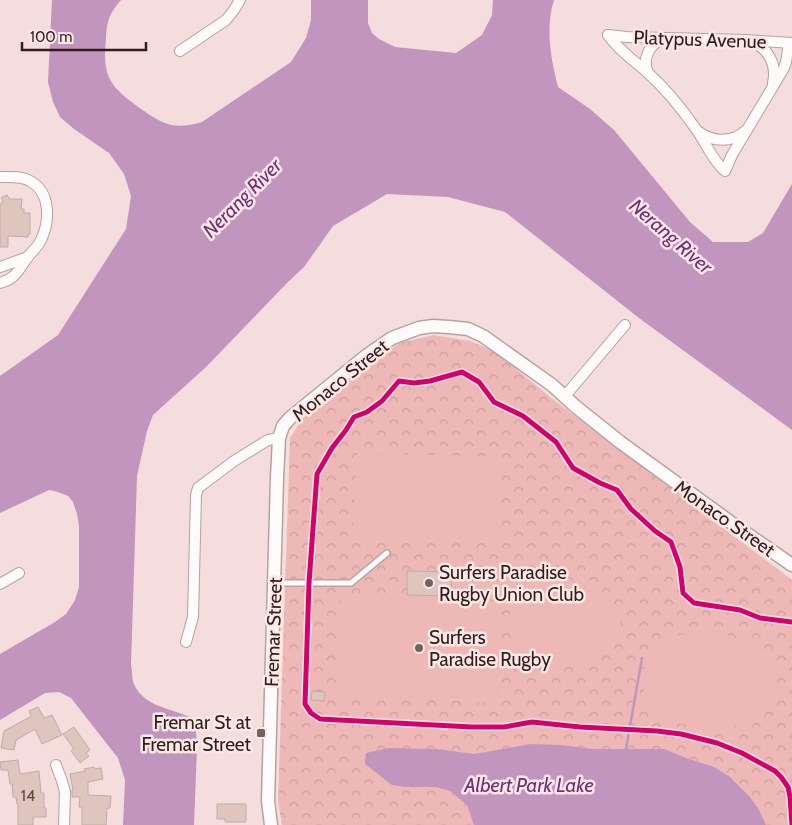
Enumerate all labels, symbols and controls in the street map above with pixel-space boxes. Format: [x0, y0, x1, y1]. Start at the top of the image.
scale bar [22, 20, 146, 52]
street label: Platypus Avenue [633, 26, 767, 53]
text: 100 m [30, 28, 72, 46]
water label: Nerang River [198, 153, 287, 242]
water label: Nerang River [625, 194, 718, 279]
street label: Monaco Street [287, 334, 394, 426]
street label: Monaco Street [670, 475, 780, 562]
place label: Surfers Paradise Rugby Union Club [439, 561, 584, 606]
street label: Fremar Street [260, 576, 287, 687]
marker: Surfers Paradise Rugby Union Club [423, 577, 435, 589]
place label: Surfers Paradise Rugby [429, 626, 551, 671]
marker: Surfers Paradise Rugby [413, 642, 425, 654]
place label: Fremar St at Fremar Street [142, 711, 252, 756]
marker: Fremar St at Fremar Street [255, 727, 267, 739]
water label: Albert Park Lake [463, 773, 594, 797]
house number: 14 [21, 786, 35, 805]

